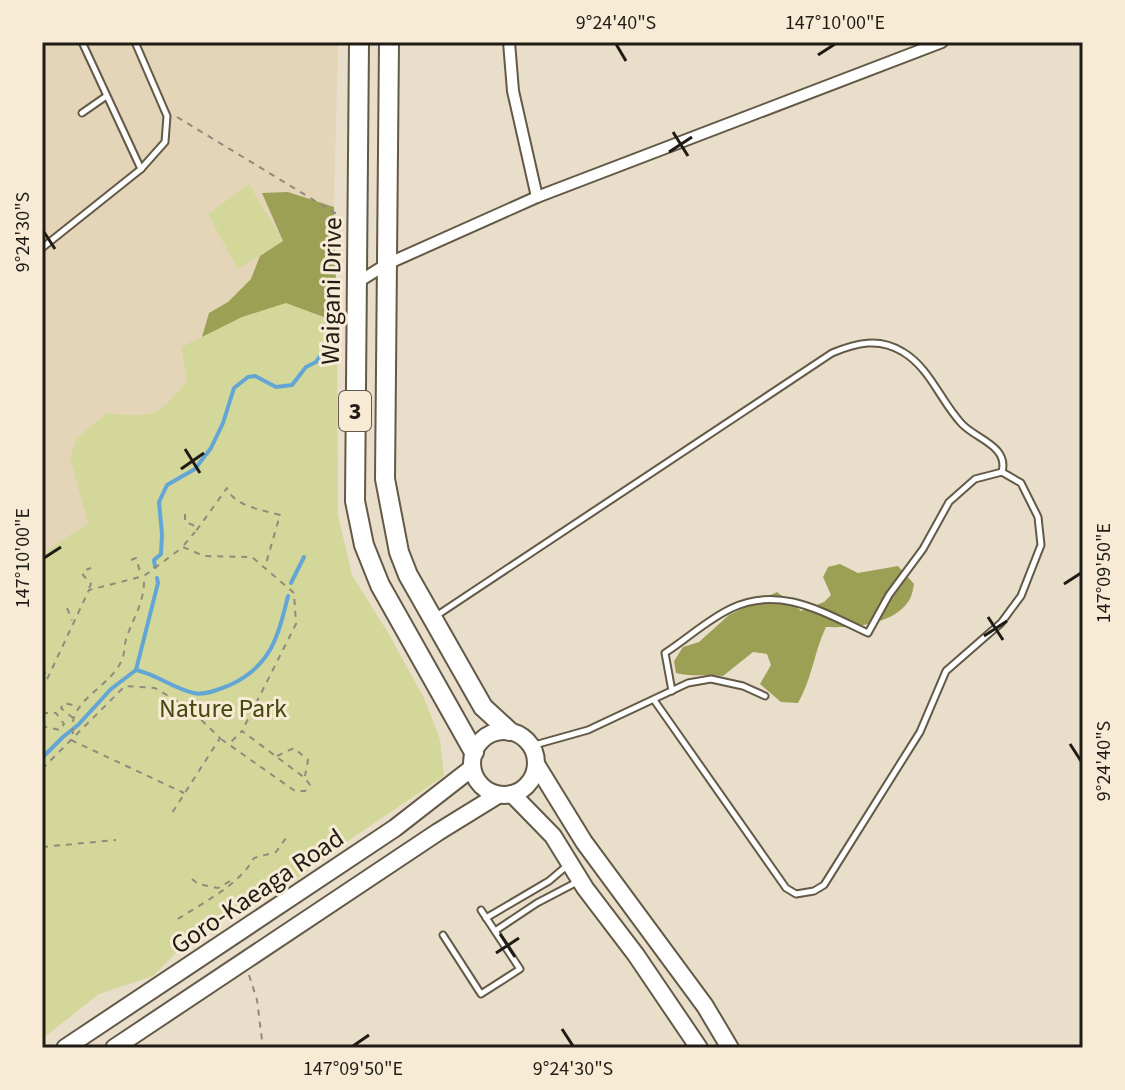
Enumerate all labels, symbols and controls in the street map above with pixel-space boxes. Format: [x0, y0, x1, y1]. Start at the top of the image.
text: 9°24'40"S [576, 9, 656, 37]
text: 147°10'00"E [785, 9, 885, 37]
text: 9°24'30"S [9, 192, 37, 272]
street label: Waigani Drive [312, 217, 351, 365]
road number: 3 [339, 391, 371, 431]
text: 147°10'00"E [9, 508, 37, 608]
text: 147°09'50"E [1090, 523, 1118, 623]
park label: Nature Park [159, 690, 287, 727]
text: 9°24'40"S [1090, 721, 1118, 801]
street label: Goro-Kaeaga Road [163, 820, 351, 963]
text: 147°09'50"E [303, 1055, 403, 1083]
text: 9°24'30"S [533, 1055, 613, 1083]

